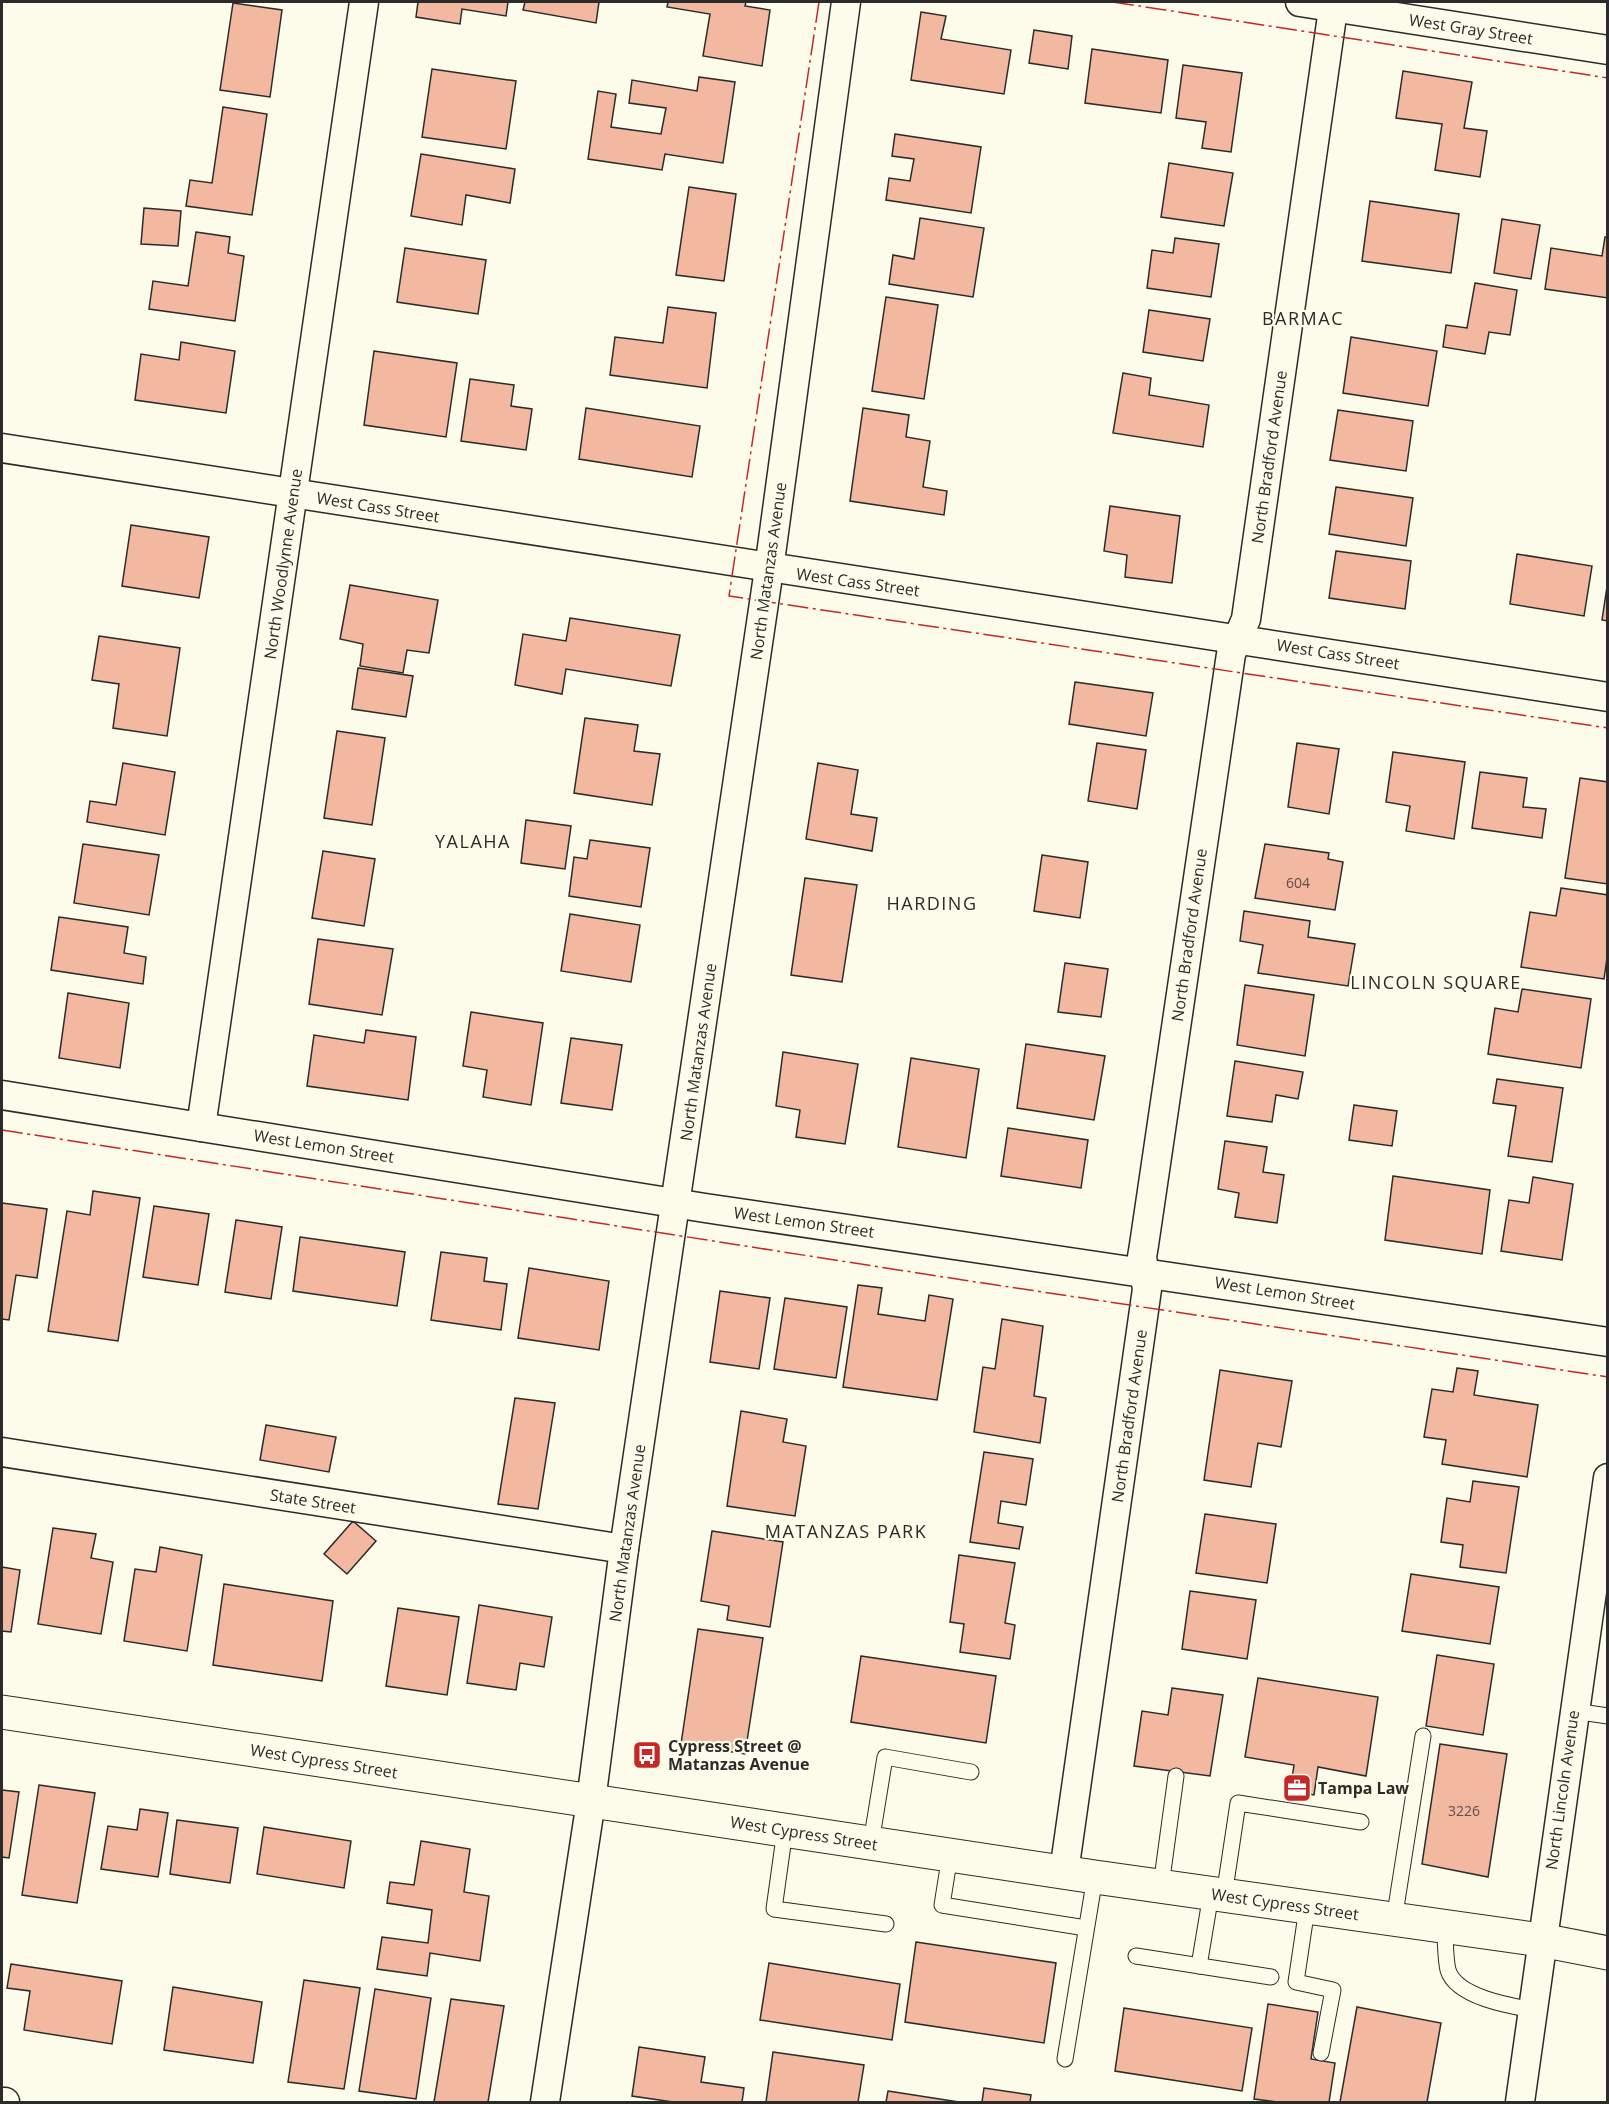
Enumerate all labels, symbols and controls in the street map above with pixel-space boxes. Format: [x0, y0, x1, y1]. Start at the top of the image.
street label: West Gray Street [1407, 8, 1535, 50]
district label: BARMAC [1262, 306, 1344, 330]
street label: North Bradford Avenue [1246, 369, 1292, 545]
street label: North Woodlynne Avenue [259, 467, 307, 661]
street label: North Matanzas Avenue [745, 481, 791, 661]
street label: West Cass Street [315, 486, 441, 528]
street label: West Cass Street [795, 562, 921, 602]
street label: West Cass Street [1275, 633, 1401, 675]
district label: YALAHA [435, 829, 511, 853]
street label: North Bradford Avenue [1166, 847, 1212, 1023]
house number: 604 [1286, 873, 1310, 892]
district label: HARDING [887, 891, 978, 915]
street label: North Matanzas Avenue [675, 962, 721, 1142]
district label: LINCOLN SQUARE [1350, 970, 1522, 994]
street label: West Lemon Street [252, 1124, 396, 1168]
street label: West Lemon Street [732, 1201, 876, 1243]
street label: West Lemon Street [1213, 1271, 1357, 1315]
street label: North Bradford Avenue [1106, 1328, 1152, 1504]
street label: North Matanzas Avenue [604, 1443, 650, 1623]
street label: State Street [268, 1483, 358, 1519]
district label: MATANZAS PARK [765, 1519, 927, 1543]
street label: North Lincoln Avenue [1540, 1709, 1584, 1871]
place label: Cypress Street @ Matanzas Avenue [668, 1735, 810, 1775]
street label: West Cypress Street [249, 1739, 399, 1784]
bus stop icon: Cypress Street @ Matanzas Avenue [631, 1739, 663, 1771]
office icon: Tampa Law [1281, 1772, 1313, 1804]
place label: Tampa Law [1318, 1777, 1409, 1799]
house number: 3226 [1448, 1801, 1480, 1820]
street label: West Cypress Street [729, 1811, 879, 1856]
street label: West Cypress Street [1210, 1883, 1360, 1925]

